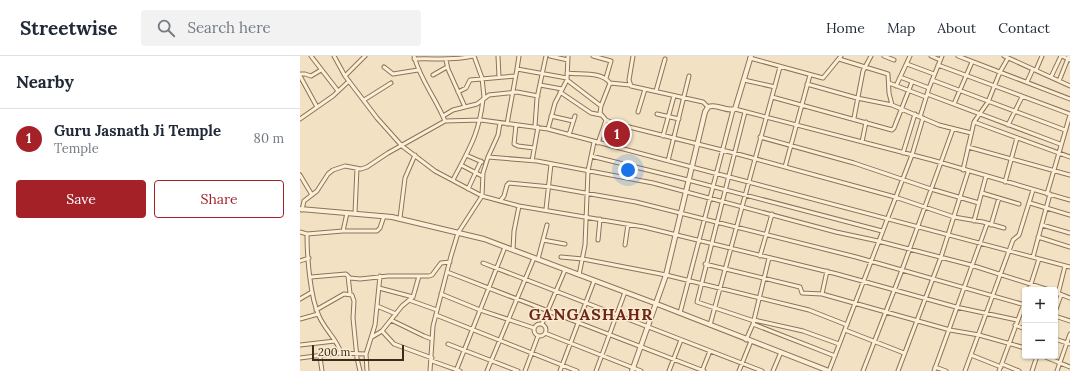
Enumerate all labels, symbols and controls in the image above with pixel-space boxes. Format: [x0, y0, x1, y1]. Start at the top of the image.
search box [141, 10, 421, 46]
text: Streetwise [20, 16, 117, 40]
icon: search [155, 17, 177, 39]
text: Search here [187, 18, 271, 37]
text: Home [826, 19, 865, 37]
text: Map [887, 19, 915, 37]
text: About [937, 19, 976, 37]
text: Contact [998, 19, 1050, 37]
text: Nearby [16, 71, 74, 93]
pin: 1 [604, 119, 630, 149]
text: Guru Jasnath Ji Temple [54, 121, 221, 140]
text: 1 [26, 130, 32, 147]
text: 80 m [254, 130, 284, 147]
text: Temple [54, 140, 99, 157]
your location [618, 160, 638, 180]
button: Save [16, 180, 146, 218]
button: Share [154, 180, 284, 218]
map controls [1022, 287, 1058, 359]
button: + [1022, 287, 1058, 323]
district label: GANGASHAHR [529, 304, 653, 324]
button: − [1022, 323, 1058, 359]
scale bar [312, 343, 404, 362]
text: 200 m [318, 345, 350, 359]

